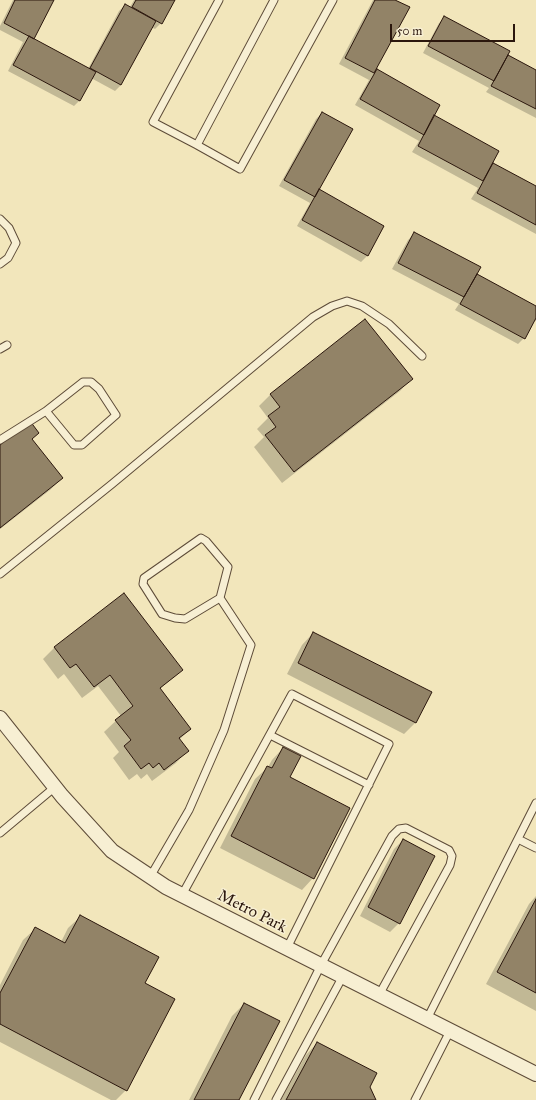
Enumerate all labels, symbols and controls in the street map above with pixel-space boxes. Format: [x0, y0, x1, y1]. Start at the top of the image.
scale bar [392, 16, 517, 42]
text: 50 m [397, 24, 422, 38]
street label: Metro Park [214, 886, 290, 938]

